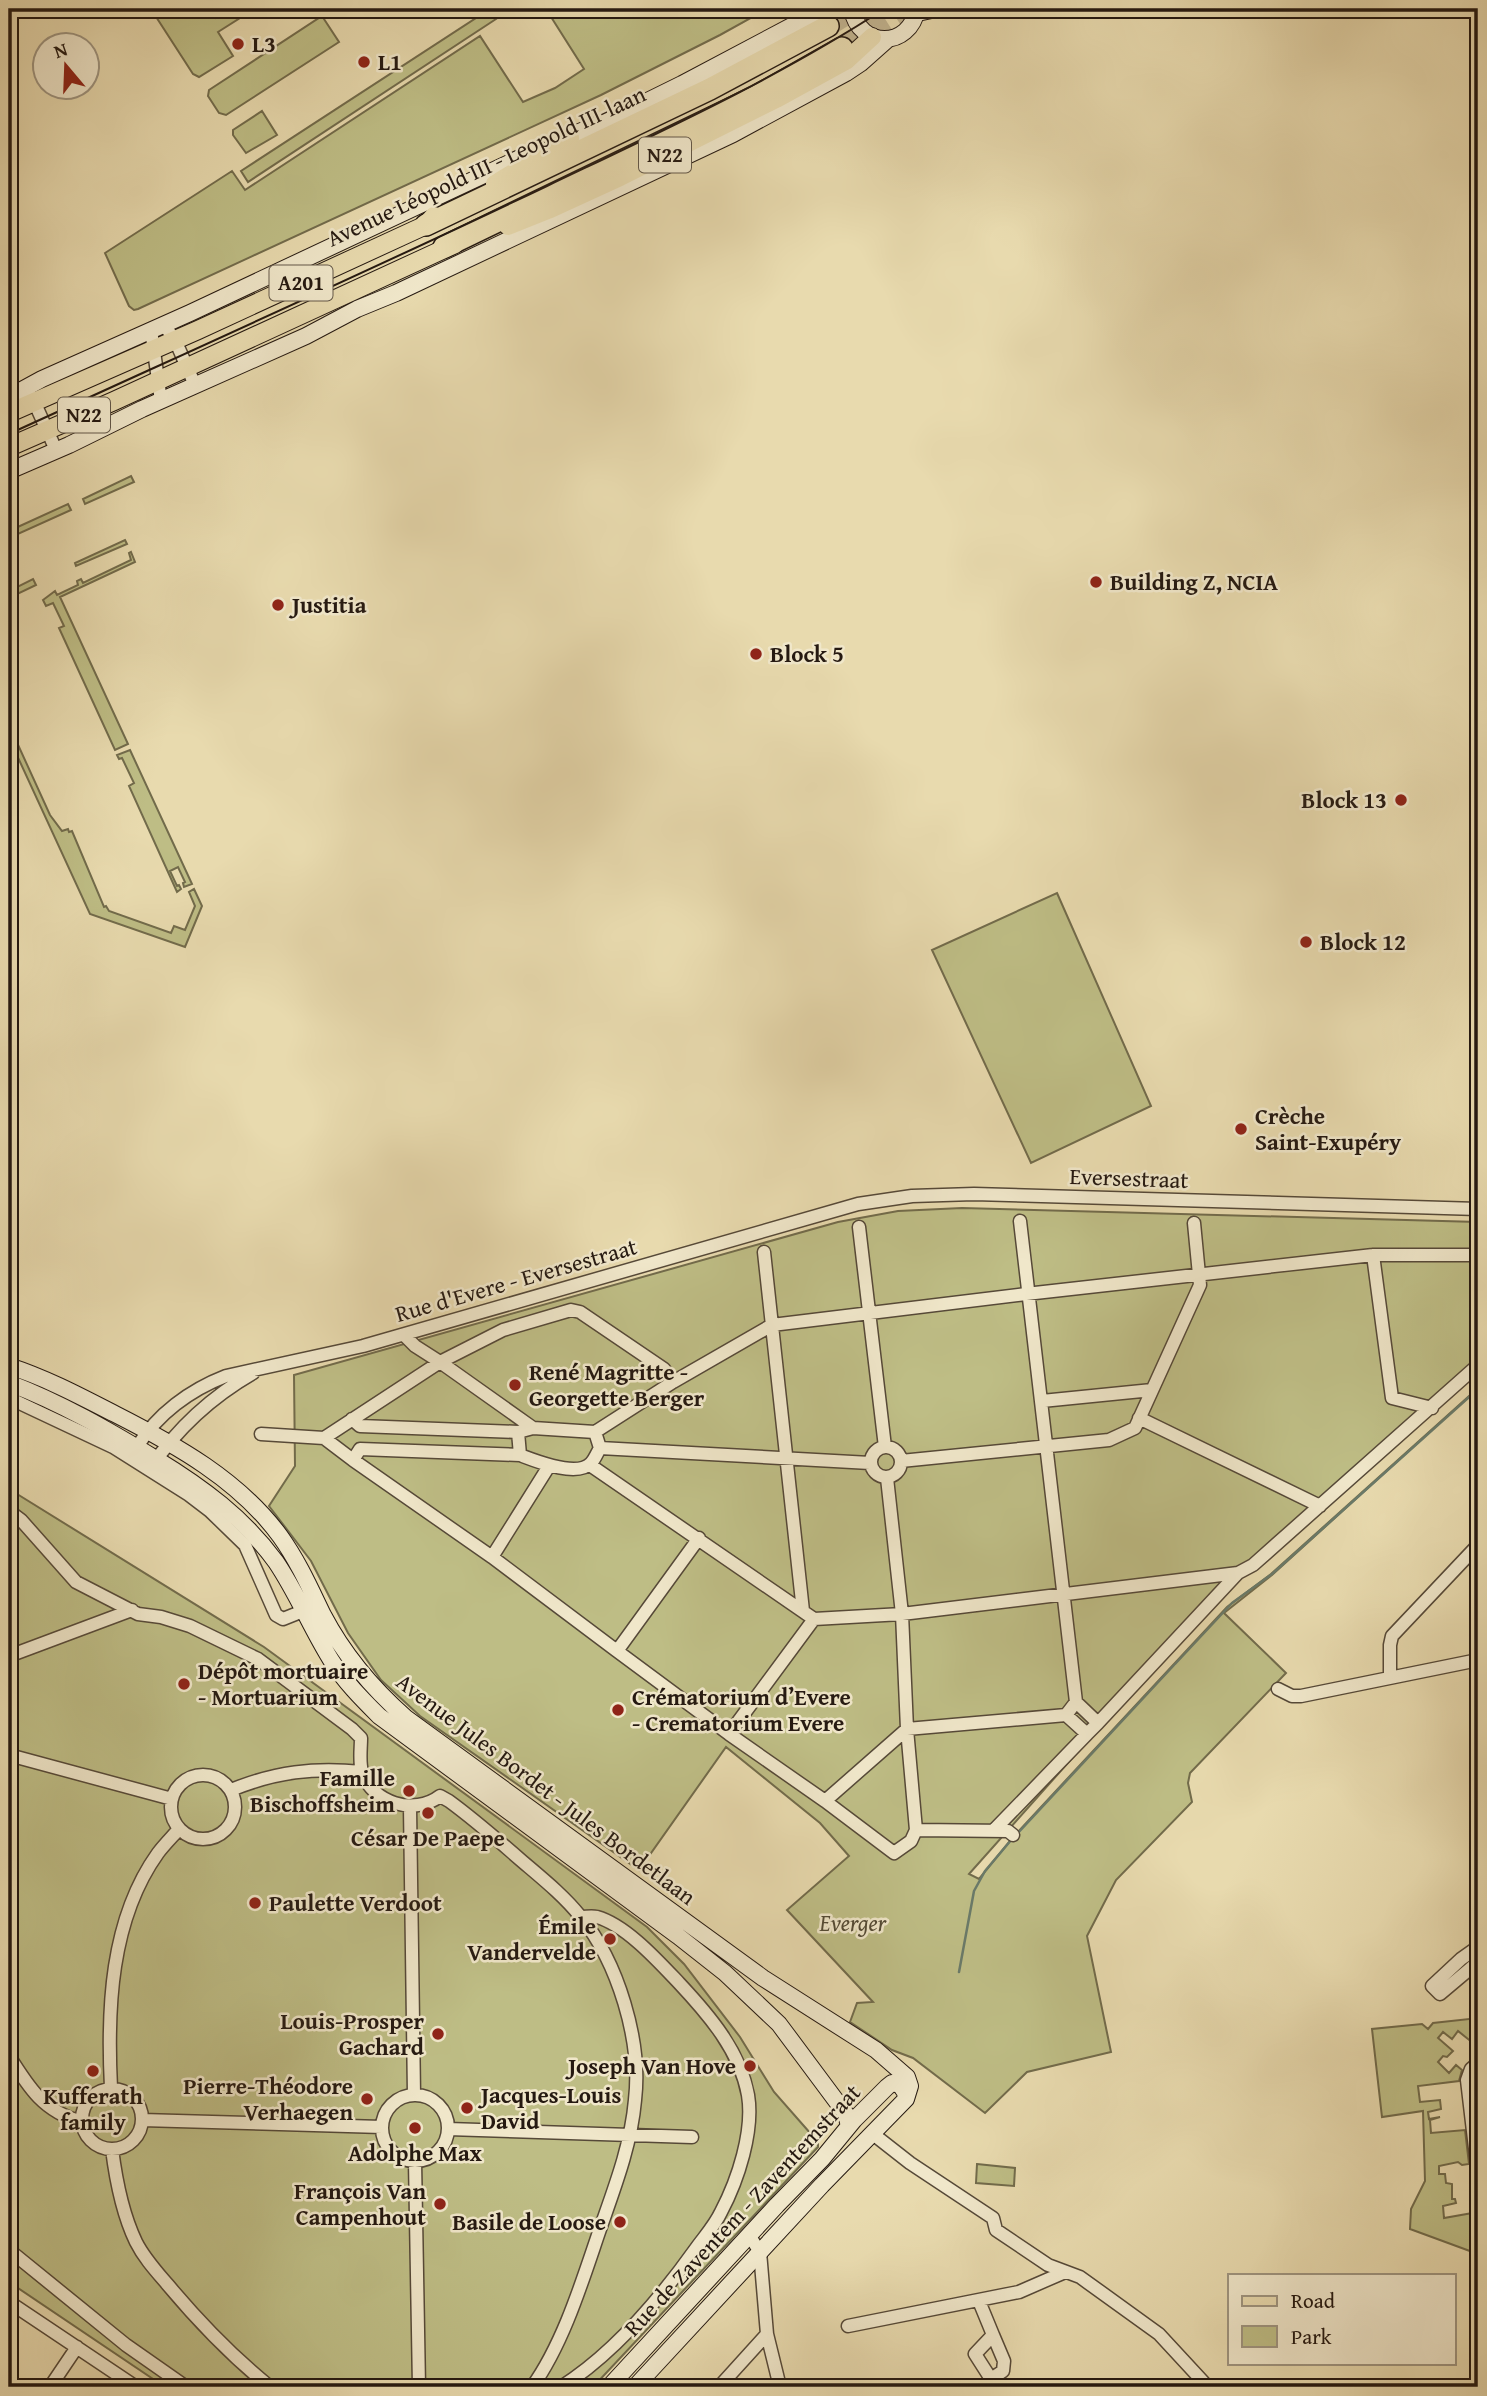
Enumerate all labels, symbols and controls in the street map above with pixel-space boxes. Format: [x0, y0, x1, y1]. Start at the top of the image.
place label: L3 [252, 27, 276, 60]
north arrow [32, 32, 102, 102]
text: N [50, 35, 71, 65]
marker: L3 [230, 36, 246, 52]
place label: L1 [378, 45, 402, 78]
marker: L1 [356, 54, 372, 70]
street label: Avenue Léopold III - Leopold III-laan [321, 77, 651, 254]
road number: N22 [639, 138, 691, 172]
road number: A201 [270, 266, 332, 300]
road number: N22 [58, 398, 110, 432]
place label: Building Z, NCIA [1110, 565, 1278, 598]
marker: Building Z, NCIA [1088, 574, 1104, 590]
place label: Justitia [288, 588, 367, 621]
marker: Justitia [270, 597, 286, 613]
place label: Block 5 [770, 637, 844, 670]
marker: Block 5 [748, 646, 764, 662]
place label: Block 13 [1301, 783, 1387, 816]
marker: Block 13 [1393, 792, 1409, 808]
place label: Block 12 [1320, 925, 1406, 958]
marker: Block 12 [1298, 934, 1314, 950]
place label: Crèche Saint-Exupéry [1255, 1099, 1401, 1158]
marker: Crèche Saint-Exupéry [1233, 1121, 1249, 1137]
street label: Eversestraat [1069, 1159, 1189, 1196]
street label: Rue d'Evere - Eversestraat [391, 1229, 641, 1330]
place label: René Magritte - Georgette Berger [529, 1355, 705, 1414]
marker: René Magritte - Georgette Berger [507, 1377, 523, 1393]
place label: Dépôt mortuaire - Mortuarium [198, 1654, 368, 1713]
street label: Avenue Jules Bordet - Jules Bordetlaan [390, 1665, 703, 1912]
marker: Dépôt mortuaire - Mortuarium [176, 1676, 192, 1692]
place label: Crématorium d’Evere - Crematorium Evere [632, 1680, 851, 1739]
marker: Crématorium d’Evere - Crematorium Evere [610, 1702, 626, 1718]
place label: Famille Bischoffsheim [250, 1761, 395, 1820]
marker: Famille Bischoffsheim [401, 1783, 417, 1799]
marker: César De Paepe [420, 1805, 436, 1821]
place label: César De Paepe [351, 1821, 505, 1854]
place label: Paulette Verdoot [269, 1886, 442, 1919]
marker: Paulette Verdoot [247, 1895, 263, 1911]
park label: Everger [819, 1906, 888, 1939]
place label: Émile Vandervelde [467, 1909, 596, 1968]
marker: Émile Vandervelde [602, 1931, 618, 1947]
place label: Louis-Prosper Gachard [281, 2004, 425, 2063]
marker: Louis-Prosper Gachard [430, 2026, 446, 2042]
place label: Joseph Van Hove [564, 2049, 736, 2082]
marker: Joseph Van Hove [742, 2058, 758, 2074]
marker: Kufferath family [85, 2063, 101, 2079]
place label: Pierre-Théodore Verhaegen [183, 2069, 353, 2128]
street label: Rue de Zaventem - Zaventemstraat [616, 2076, 868, 2343]
place label: Jacques-Louis David [477, 2078, 621, 2137]
place label: Kufferath family [43, 2079, 143, 2138]
marker: Pierre-Théodore Verhaegen [359, 2091, 375, 2107]
marker: Jacques-Louis David [459, 2100, 475, 2116]
marker: Adolphe Max [407, 2120, 423, 2136]
place label: Adolphe Max [348, 2136, 482, 2169]
place label: François Van Campenhout [294, 2174, 426, 2233]
marker: François Van Campenhout [432, 2196, 448, 2212]
place label: Basile de Loose [452, 2205, 606, 2238]
marker: Basile de Loose [612, 2214, 628, 2230]
legend [1228, 2274, 1456, 2364]
text: Road [1291, 2285, 1336, 2316]
text: Park [1291, 2321, 1332, 2352]

